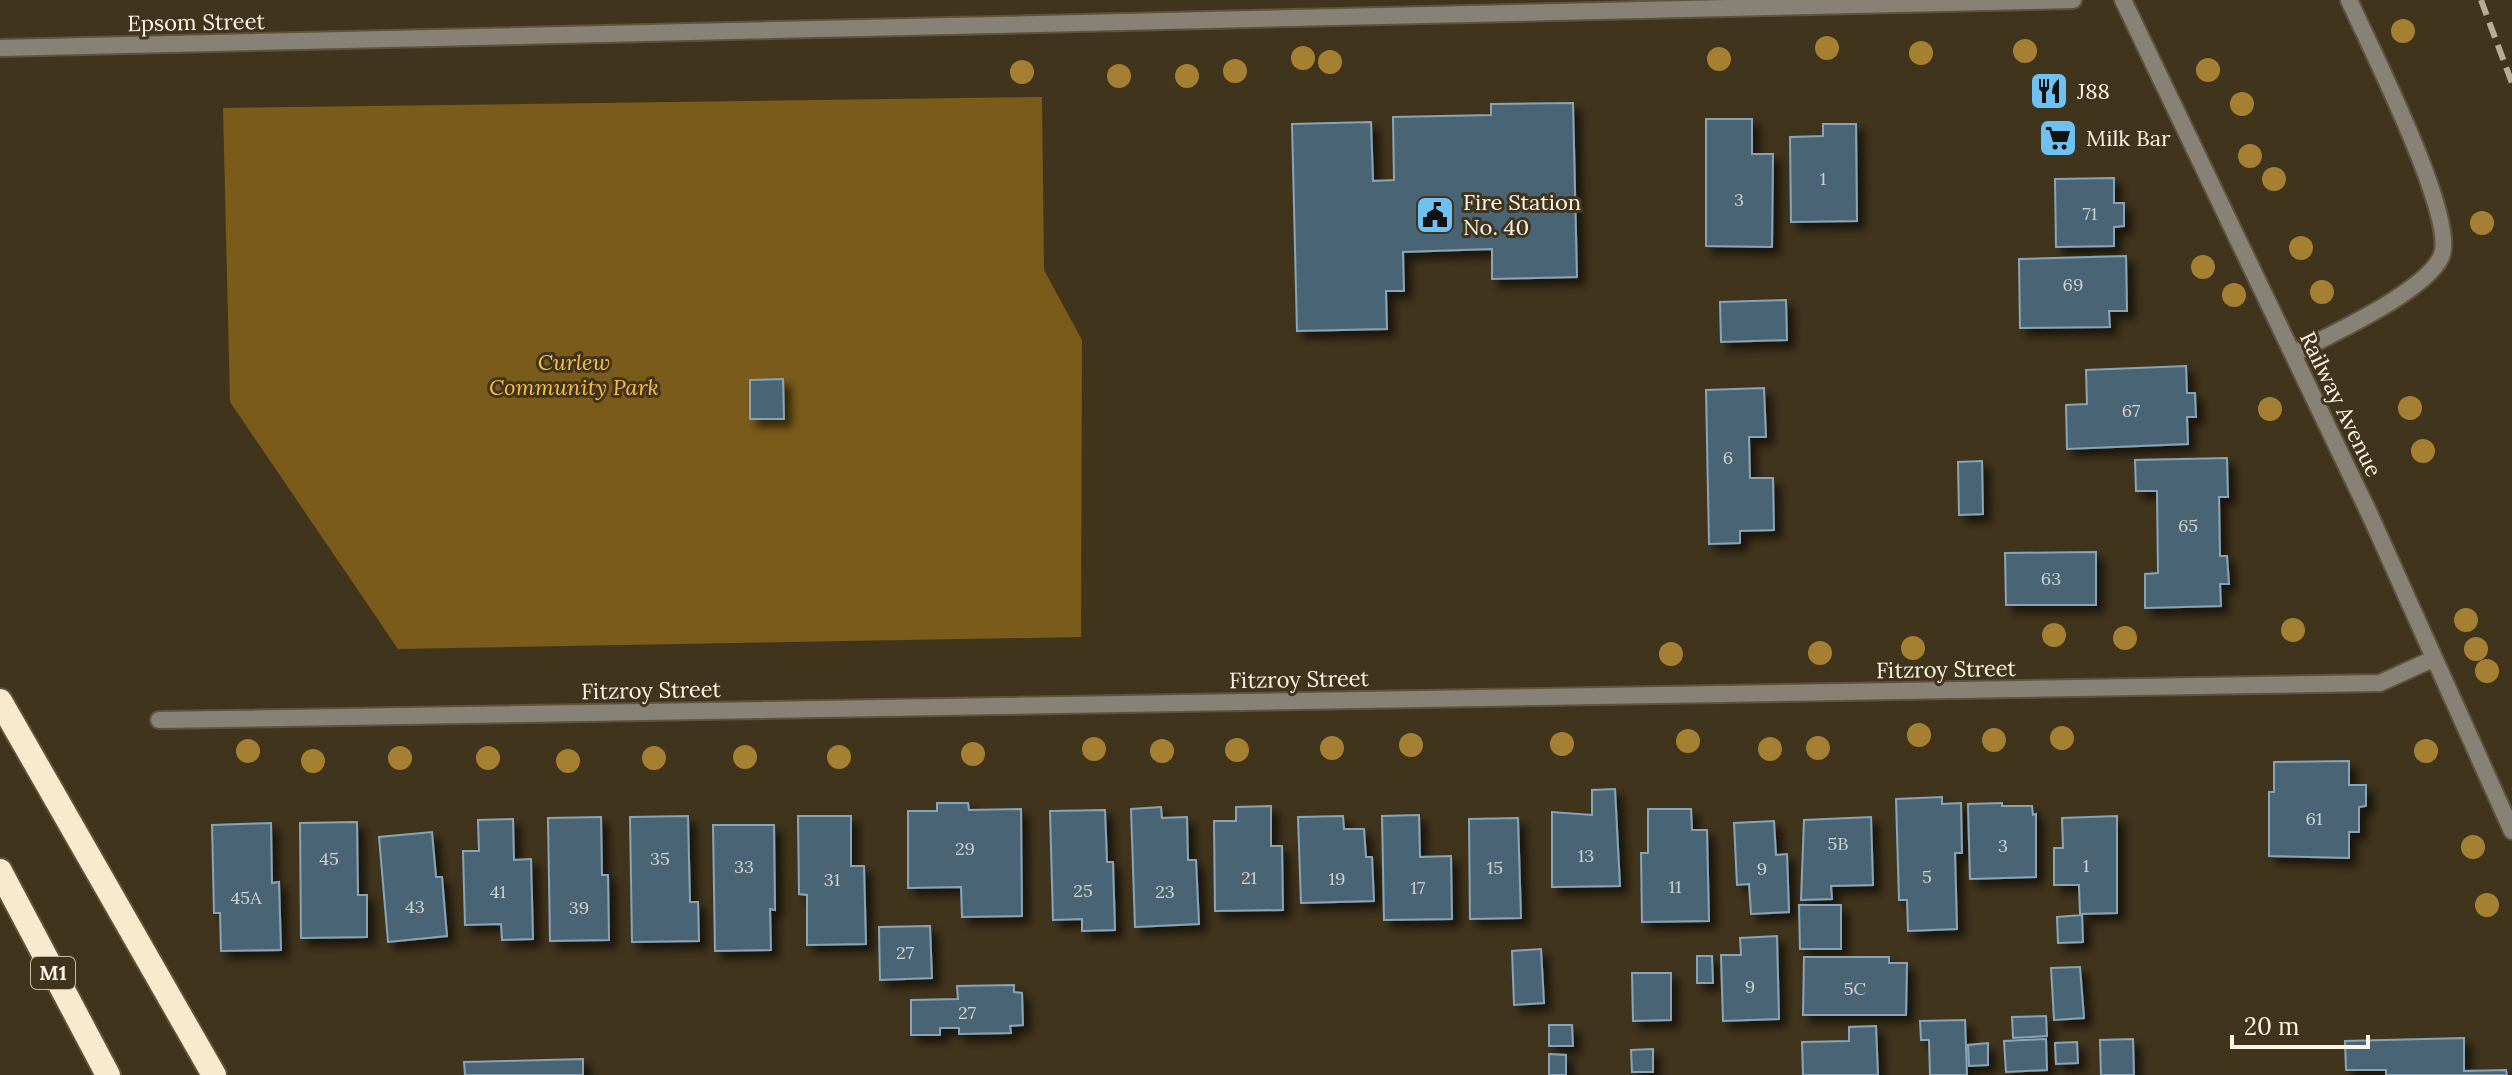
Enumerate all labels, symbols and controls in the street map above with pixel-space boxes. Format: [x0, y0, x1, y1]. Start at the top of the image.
street label: Epsom Street [127, 7, 265, 37]
restaurant icon: J88 [2028, 70, 2070, 112]
place label: J88 [2076, 77, 2110, 105]
supermarket icon: Milk Bar [2037, 117, 2079, 159]
place label: Milk Bar [2086, 124, 2171, 152]
house number: 1 [1820, 167, 1826, 190]
place label: Fire Station No. 40 [1463, 188, 1581, 241]
house number: 3 [1734, 188, 1744, 211]
public building icon: Fire Station No. 40 [1414, 194, 1456, 236]
house number: 71 [2083, 202, 2097, 225]
house number: 69 [2063, 273, 2083, 296]
street label: Railway Avenue [2294, 327, 2388, 481]
park label: Curlew Community Park [489, 348, 659, 401]
house number: 67 [2122, 399, 2140, 422]
house number: 6 [1723, 446, 1733, 469]
house number: 65 [2178, 514, 2198, 537]
house number: 63 [2041, 567, 2061, 590]
street label: Fitzroy Street [1876, 654, 2017, 684]
street label: Fitzroy Street [1229, 664, 1370, 694]
street label: Fitzroy Street [581, 675, 722, 705]
house number: 61 [2306, 807, 2322, 830]
house number: 5B [1827, 832, 1849, 855]
house number: 3 [1998, 834, 2008, 857]
house number: 29 [955, 837, 975, 860]
house number: 13 [1578, 844, 1594, 867]
house number: 45 [319, 847, 339, 870]
house number: 35 [650, 847, 670, 870]
house number: 1 [2083, 854, 2089, 877]
house number: 33 [734, 855, 754, 878]
house number: 15 [1487, 856, 1503, 879]
house number: 9 [1757, 857, 1767, 880]
house number: 5 [1922, 865, 1932, 888]
house number: 21 [1241, 866, 1257, 889]
house number: 19 [1329, 867, 1345, 890]
house number: 31 [824, 868, 840, 891]
house number: 11 [1668, 875, 1682, 898]
house number: 17 [1411, 876, 1425, 899]
house number: 25 [1073, 879, 1093, 902]
house number: 41 [490, 880, 506, 903]
house number: 23 [1155, 880, 1175, 903]
house number: 45A [231, 886, 262, 909]
house number: 43 [405, 895, 425, 918]
house number: 39 [569, 896, 589, 919]
house number: 27 [896, 941, 914, 964]
road number: M1 [31, 957, 75, 989]
house number: 9 [1745, 975, 1755, 998]
house number: 5C [1844, 977, 1867, 1000]
scale bar [2232, 999, 2368, 1049]
house number: 27 [958, 1001, 976, 1024]
text: 20 m [2244, 1011, 2300, 1042]

